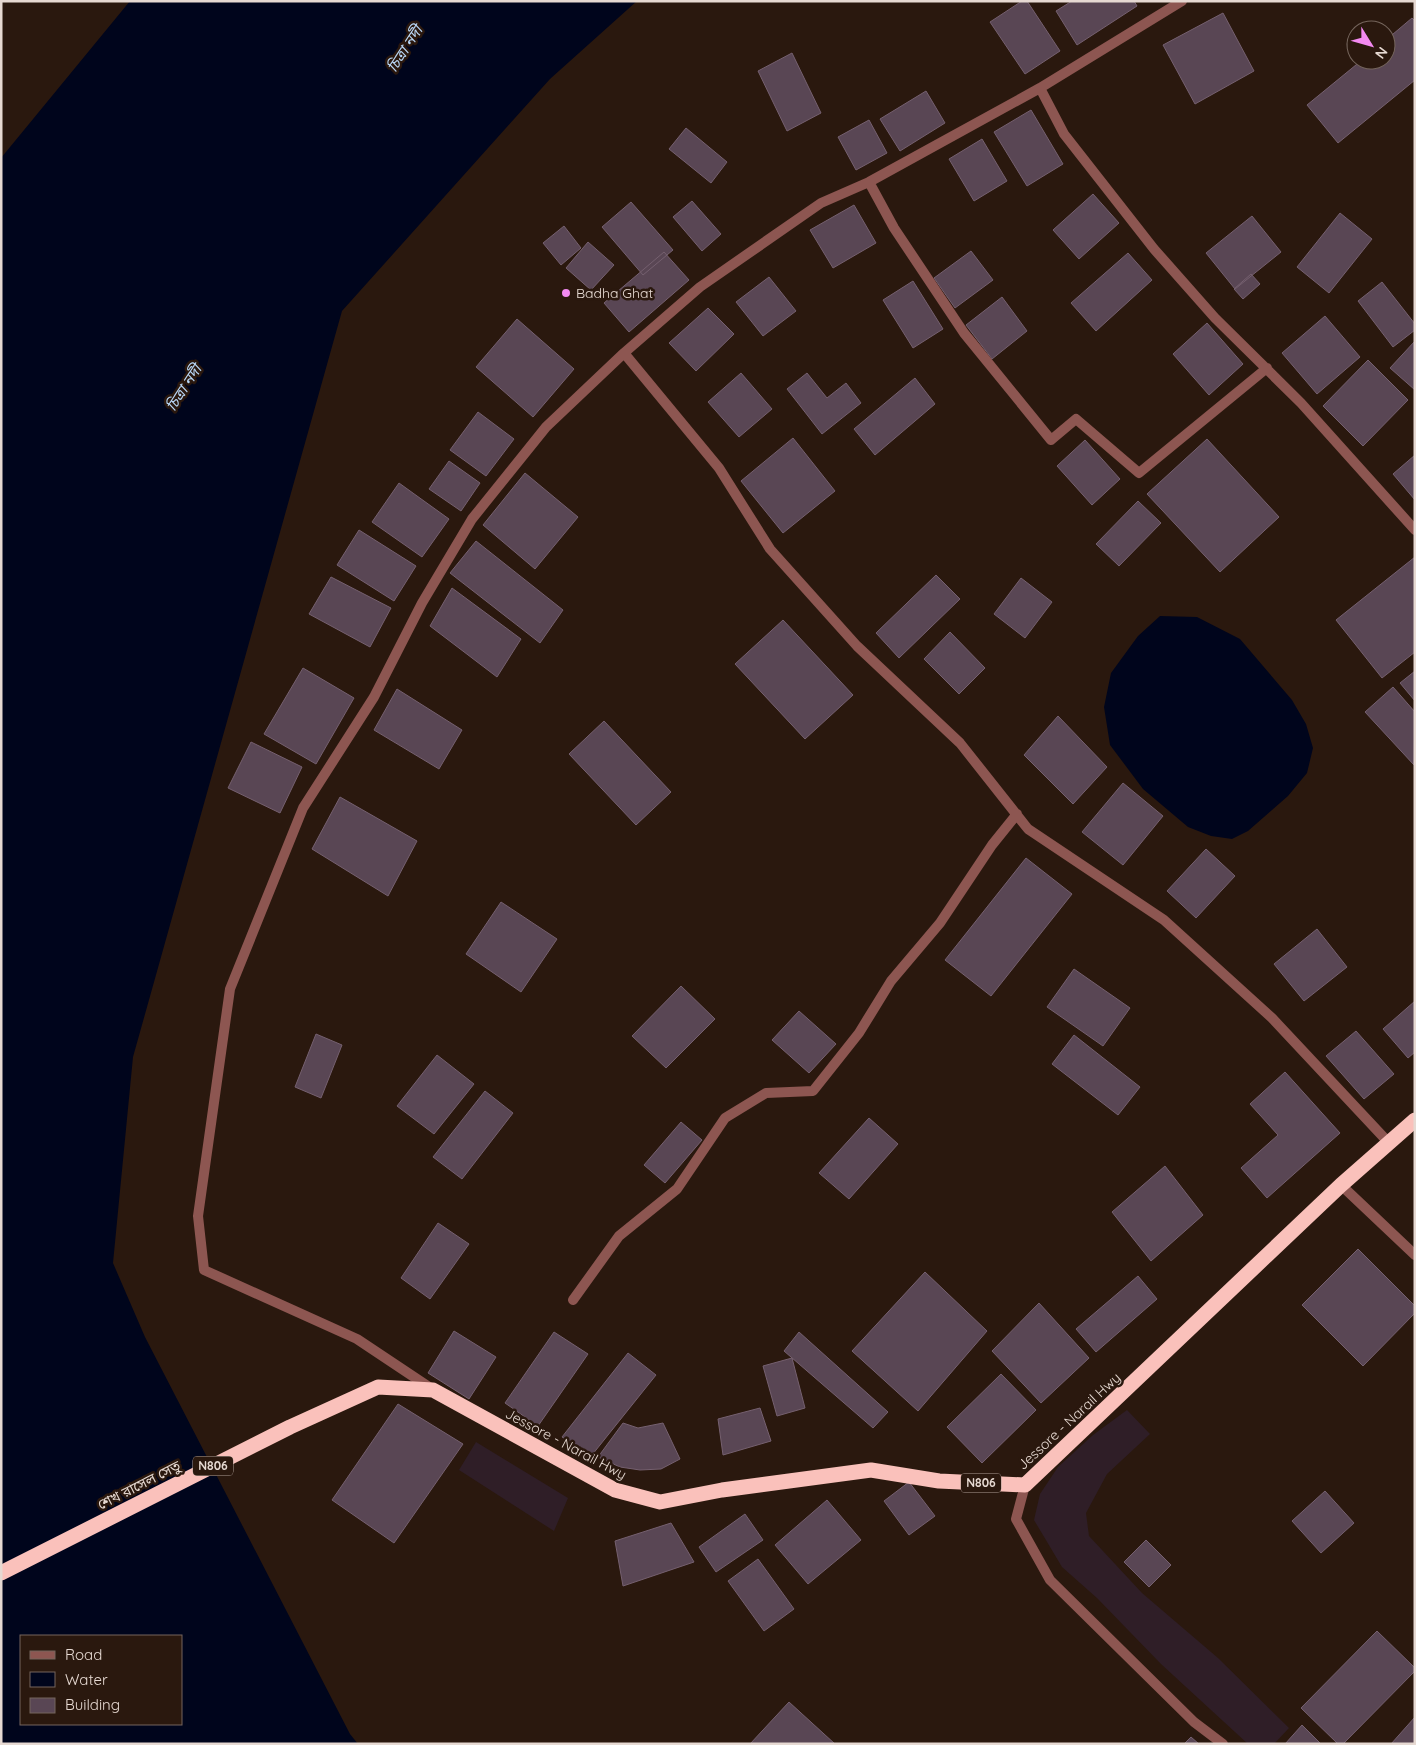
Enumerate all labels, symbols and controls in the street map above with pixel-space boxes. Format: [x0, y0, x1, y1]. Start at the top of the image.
water label: চিত্রা নদী [383, 19, 428, 75]
north arrow [1346, 20, 1396, 70]
text: N [1371, 43, 1392, 62]
place label: Badha Ghat [576, 284, 654, 302]
marker: Badha Ghat [560, 287, 572, 299]
water label: চিত্রা নদী [162, 358, 207, 414]
street label: Jessore - Narail Hwy [1014, 1369, 1124, 1473]
street label: Jessore - Narail Hwy [502, 1404, 630, 1484]
street label: শেখ রাসেল সেতু [95, 1456, 185, 1514]
road number: N806 [193, 1456, 233, 1475]
road number: N806 [961, 1474, 1001, 1492]
legend [20, 1635, 182, 1725]
text: Road [65, 1645, 102, 1664]
text: Water [65, 1670, 108, 1689]
text: Building [65, 1695, 120, 1714]

